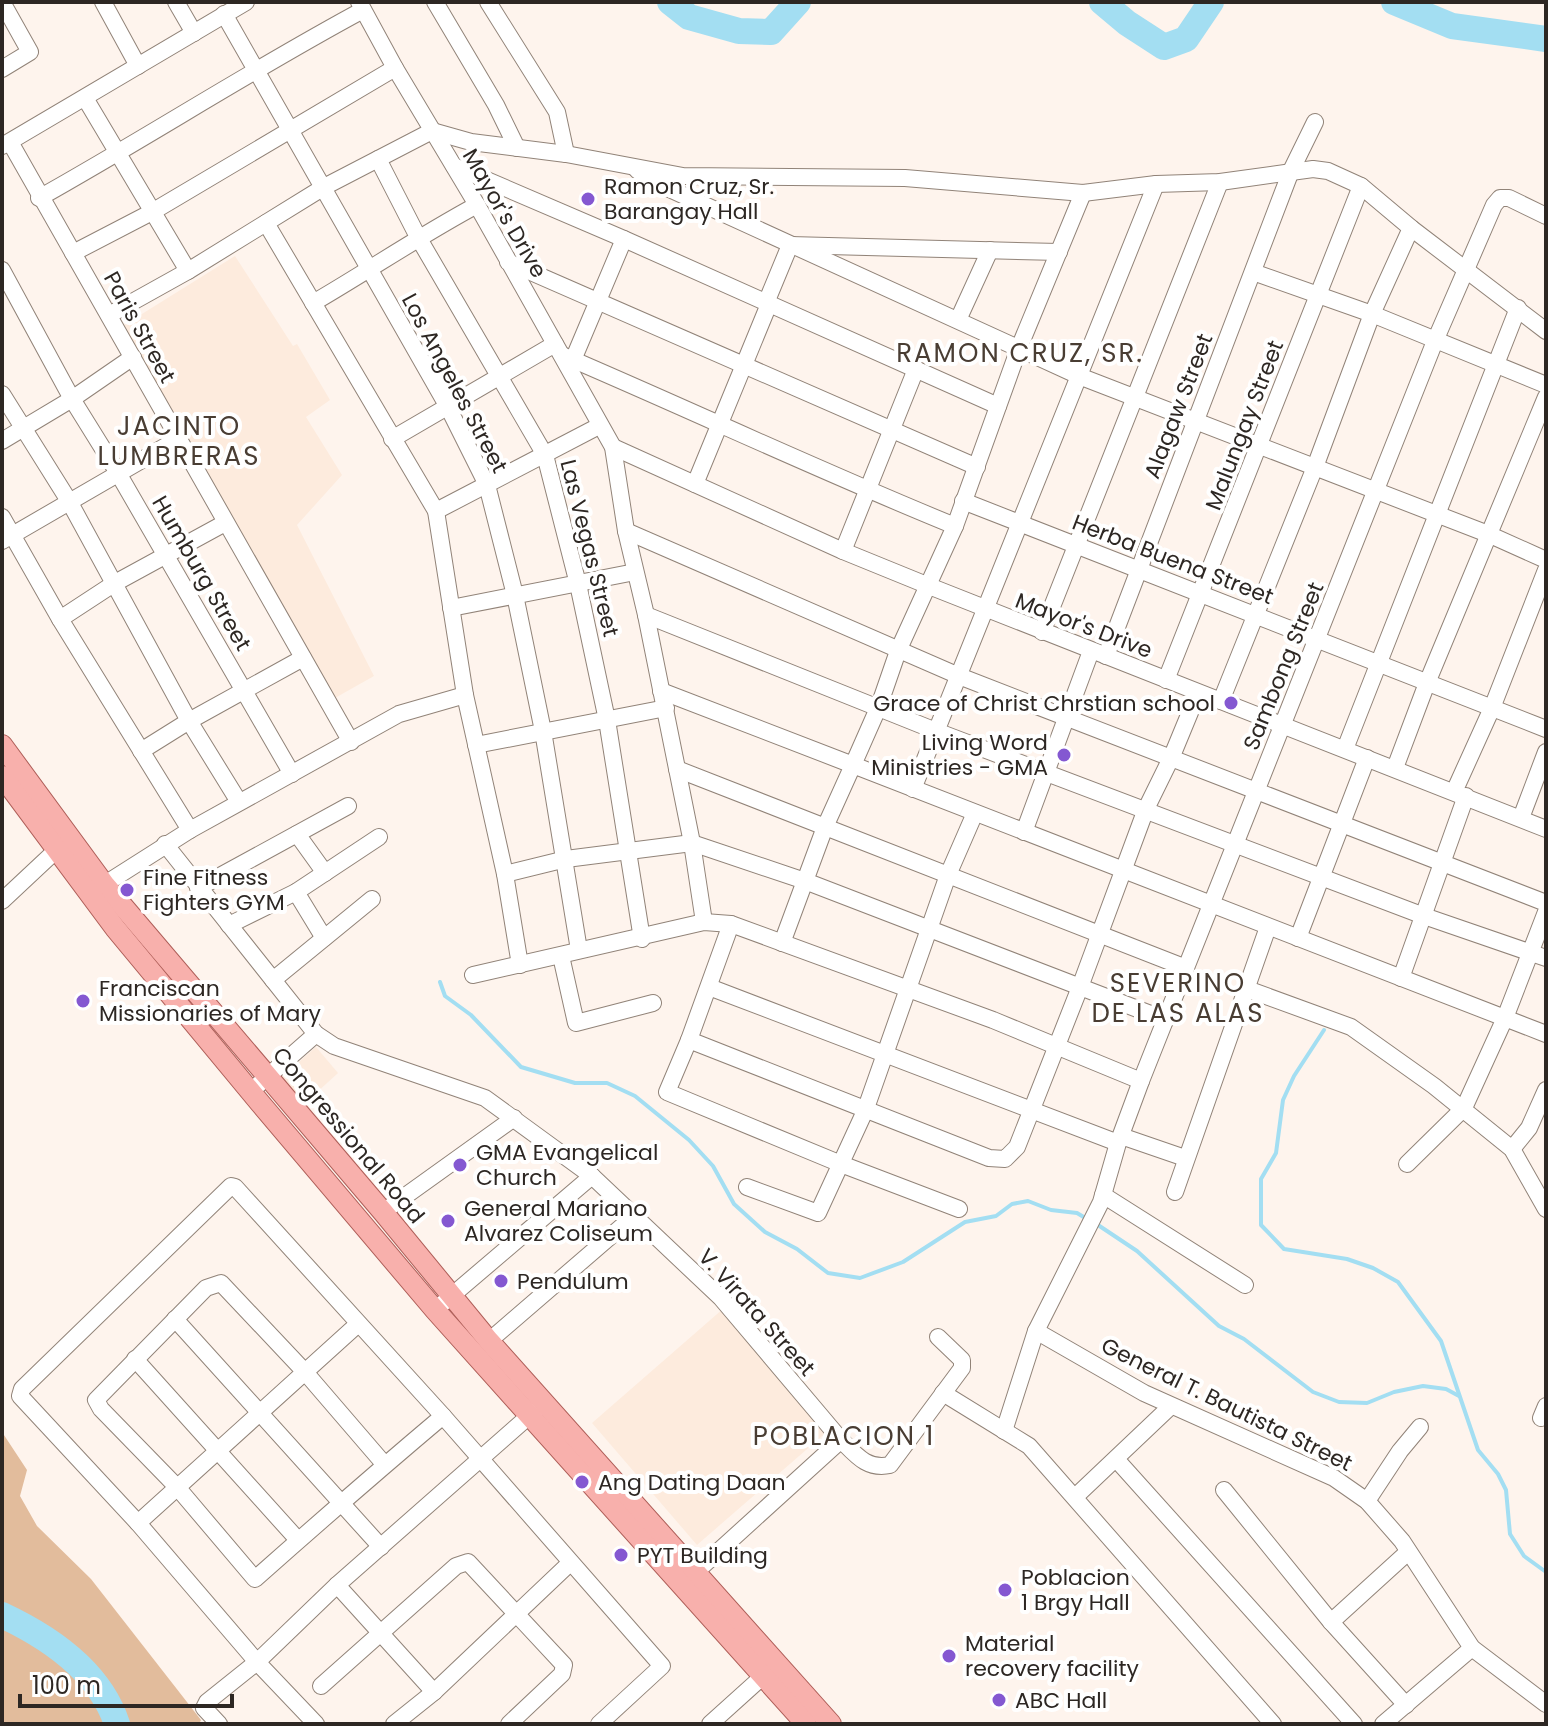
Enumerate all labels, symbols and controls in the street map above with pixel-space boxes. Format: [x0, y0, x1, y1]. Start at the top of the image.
street label: Mayor's Drive [455, 143, 554, 284]
place label: Ramon Cruz, Sr. Barangay Hall [604, 171, 774, 227]
marker: Ramon Cruz, Sr. Barangay Hall [579, 190, 597, 208]
street label: Paris Street [96, 266, 183, 389]
street label: Los Angeles Street [394, 288, 515, 478]
street label: Alagaw Street [1137, 329, 1220, 483]
district label: RAMON CRUZ, SR. [896, 335, 1144, 371]
street label: Malungay Street [1198, 336, 1291, 515]
district label: JACINTO LUMBRERAS [98, 408, 260, 474]
street label: Las Vegas Street [552, 456, 627, 640]
street label: Humburg Street [145, 490, 259, 656]
street label: Herba Buena Street [1068, 507, 1278, 612]
street label: Sambong Street [1236, 578, 1331, 755]
street label: Mayor's Drive [1011, 585, 1157, 666]
place label: Grace of Christ Chrstian school [873, 688, 1215, 719]
marker: Grace of Christ Chrstian school [1222, 694, 1240, 712]
place label: Living Word Ministries - GMA [871, 727, 1048, 783]
marker: Living Word Ministries - GMA [1055, 746, 1073, 764]
place label: Fine Fitness Fighters GYM [143, 862, 285, 918]
marker: Fine Fitness Fighters GYM [118, 881, 136, 899]
district label: SEVERINO DE LAS ALAS [1091, 965, 1265, 1031]
place label: Franciscan Missionaries of Mary [99, 973, 322, 1029]
marker: Franciscan Missionaries of Mary [74, 992, 92, 1010]
street label: Congressional Road [265, 1040, 432, 1230]
place label: GMA Evangelical Church [476, 1137, 658, 1193]
marker: GMA Evangelical Church [451, 1156, 469, 1174]
place label: General Mariano Alvarez Coliseum [464, 1193, 653, 1249]
marker: General Mariano Alvarez Coliseum [439, 1212, 457, 1230]
street label: V. Virata Street [691, 1242, 822, 1383]
place label: Pendulum [517, 1266, 629, 1297]
marker: Pendulum [492, 1272, 510, 1290]
street label: General T. Bautista Street [1096, 1330, 1357, 1479]
district label: POBLACION 1 [753, 1418, 935, 1454]
place label: Ang Dating Daan [598, 1467, 786, 1498]
marker: Ang Dating Daan [573, 1473, 591, 1491]
place label: PYT Building [637, 1540, 768, 1571]
marker: PYT Building [612, 1546, 630, 1564]
place label: Poblacion 1 Brgy Hall [1021, 1562, 1130, 1618]
marker: Poblacion 1 Brgy Hall [996, 1581, 1014, 1599]
place label: Material recovery facility [965, 1628, 1139, 1684]
marker: Material recovery facility [940, 1647, 958, 1665]
scale bar [20, 1658, 232, 1708]
text: 100 m [32, 1669, 101, 1702]
place label: ABC Hall [1015, 1685, 1107, 1716]
marker: ABC Hall [990, 1691, 1008, 1709]

